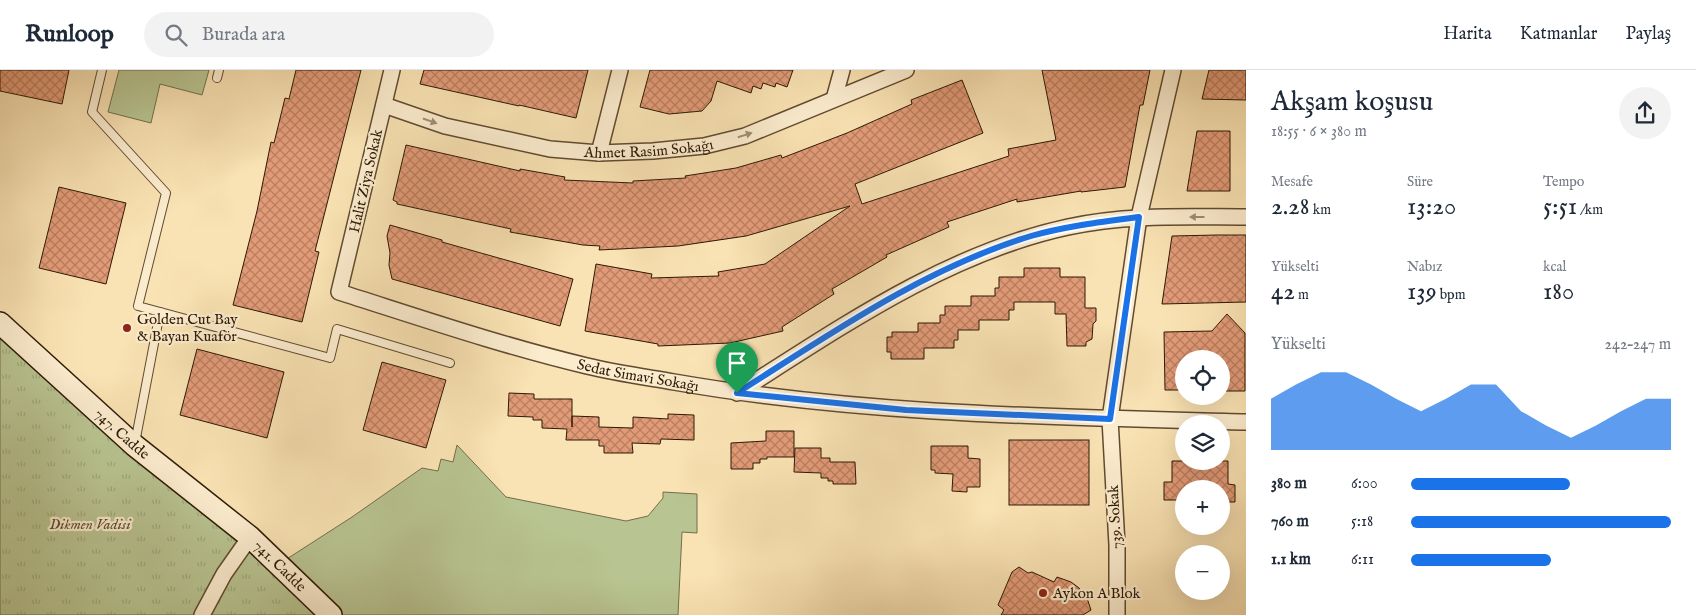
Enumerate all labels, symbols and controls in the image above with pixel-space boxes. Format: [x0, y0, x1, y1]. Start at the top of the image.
search box [144, 12, 494, 57]
text: Runloop [25, 19, 114, 50]
icon: search [162, 21, 190, 49]
text: Burada ara [202, 23, 285, 47]
text: Harita [1443, 23, 1492, 46]
text: Katmanlar [1520, 23, 1597, 46]
text: Paylaş [1625, 23, 1671, 46]
text: Akşam koşusu [1271, 85, 1433, 120]
button: share [1619, 87, 1671, 139]
one-way arrow [423, 117, 438, 125]
text: 18:55 · 6 × 380 m [1271, 122, 1367, 142]
street label: Halit Ziya Sokak [345, 126, 387, 235]
one-way arrow [737, 131, 752, 139]
street label: Ahmet Rasim Sokağı [582, 135, 715, 163]
text: Mesafe [1271, 173, 1313, 191]
text: Süre [1407, 173, 1433, 191]
text: Tempo [1543, 173, 1584, 191]
text: 2.28 [1271, 191, 1310, 223]
text: 13:20 [1407, 191, 1456, 223]
text: 5:51 [1543, 191, 1577, 223]
text: km [1310, 201, 1331, 219]
text: /km [1577, 201, 1603, 219]
one-way arrow [1189, 213, 1205, 221]
text: Yükselti [1271, 258, 1319, 276]
text: Nabız [1407, 258, 1443, 276]
text: kcal [1543, 258, 1566, 276]
text: 42 [1271, 276, 1295, 308]
text: 139 [1407, 276, 1437, 308]
text: 180 [1543, 276, 1574, 308]
text: m [1295, 286, 1309, 304]
text: bpm [1437, 286, 1465, 304]
place label: Golden Cut Bay & Bayan Kuaför [137, 310, 238, 346]
marker: Golden Cut Bay & Bayan Kuaför [121, 322, 133, 334]
text: Yükselti [1271, 335, 1326, 355]
text: 242–247 m [1605, 335, 1671, 355]
pin [716, 342, 758, 393]
icon: arrive [723, 349, 751, 377]
map controls [1175, 350, 1230, 600]
button: locate [1175, 350, 1230, 405]
street label: Sedat Simavi Sokağı [575, 354, 700, 396]
street label: 747. Cadde [91, 404, 154, 463]
button: layers [1175, 415, 1230, 470]
text: 380 m [1271, 474, 1307, 494]
text: 6:00 [1351, 474, 1378, 494]
button: + [1175, 480, 1230, 535]
street label: 739. Sokak [1104, 484, 1126, 549]
text: 760 m [1271, 512, 1309, 532]
text: 5:18 [1351, 512, 1373, 532]
park label: Dikmen Vadisi [50, 515, 132, 534]
street label: 741. Cadde [250, 536, 311, 596]
button: − [1175, 545, 1230, 600]
text: 1.1 km [1271, 550, 1311, 570]
text: 6:11 [1351, 550, 1374, 570]
place label: Aykon A Blok [1052, 584, 1142, 603]
marker: Aykon A Blok [1037, 587, 1049, 599]

